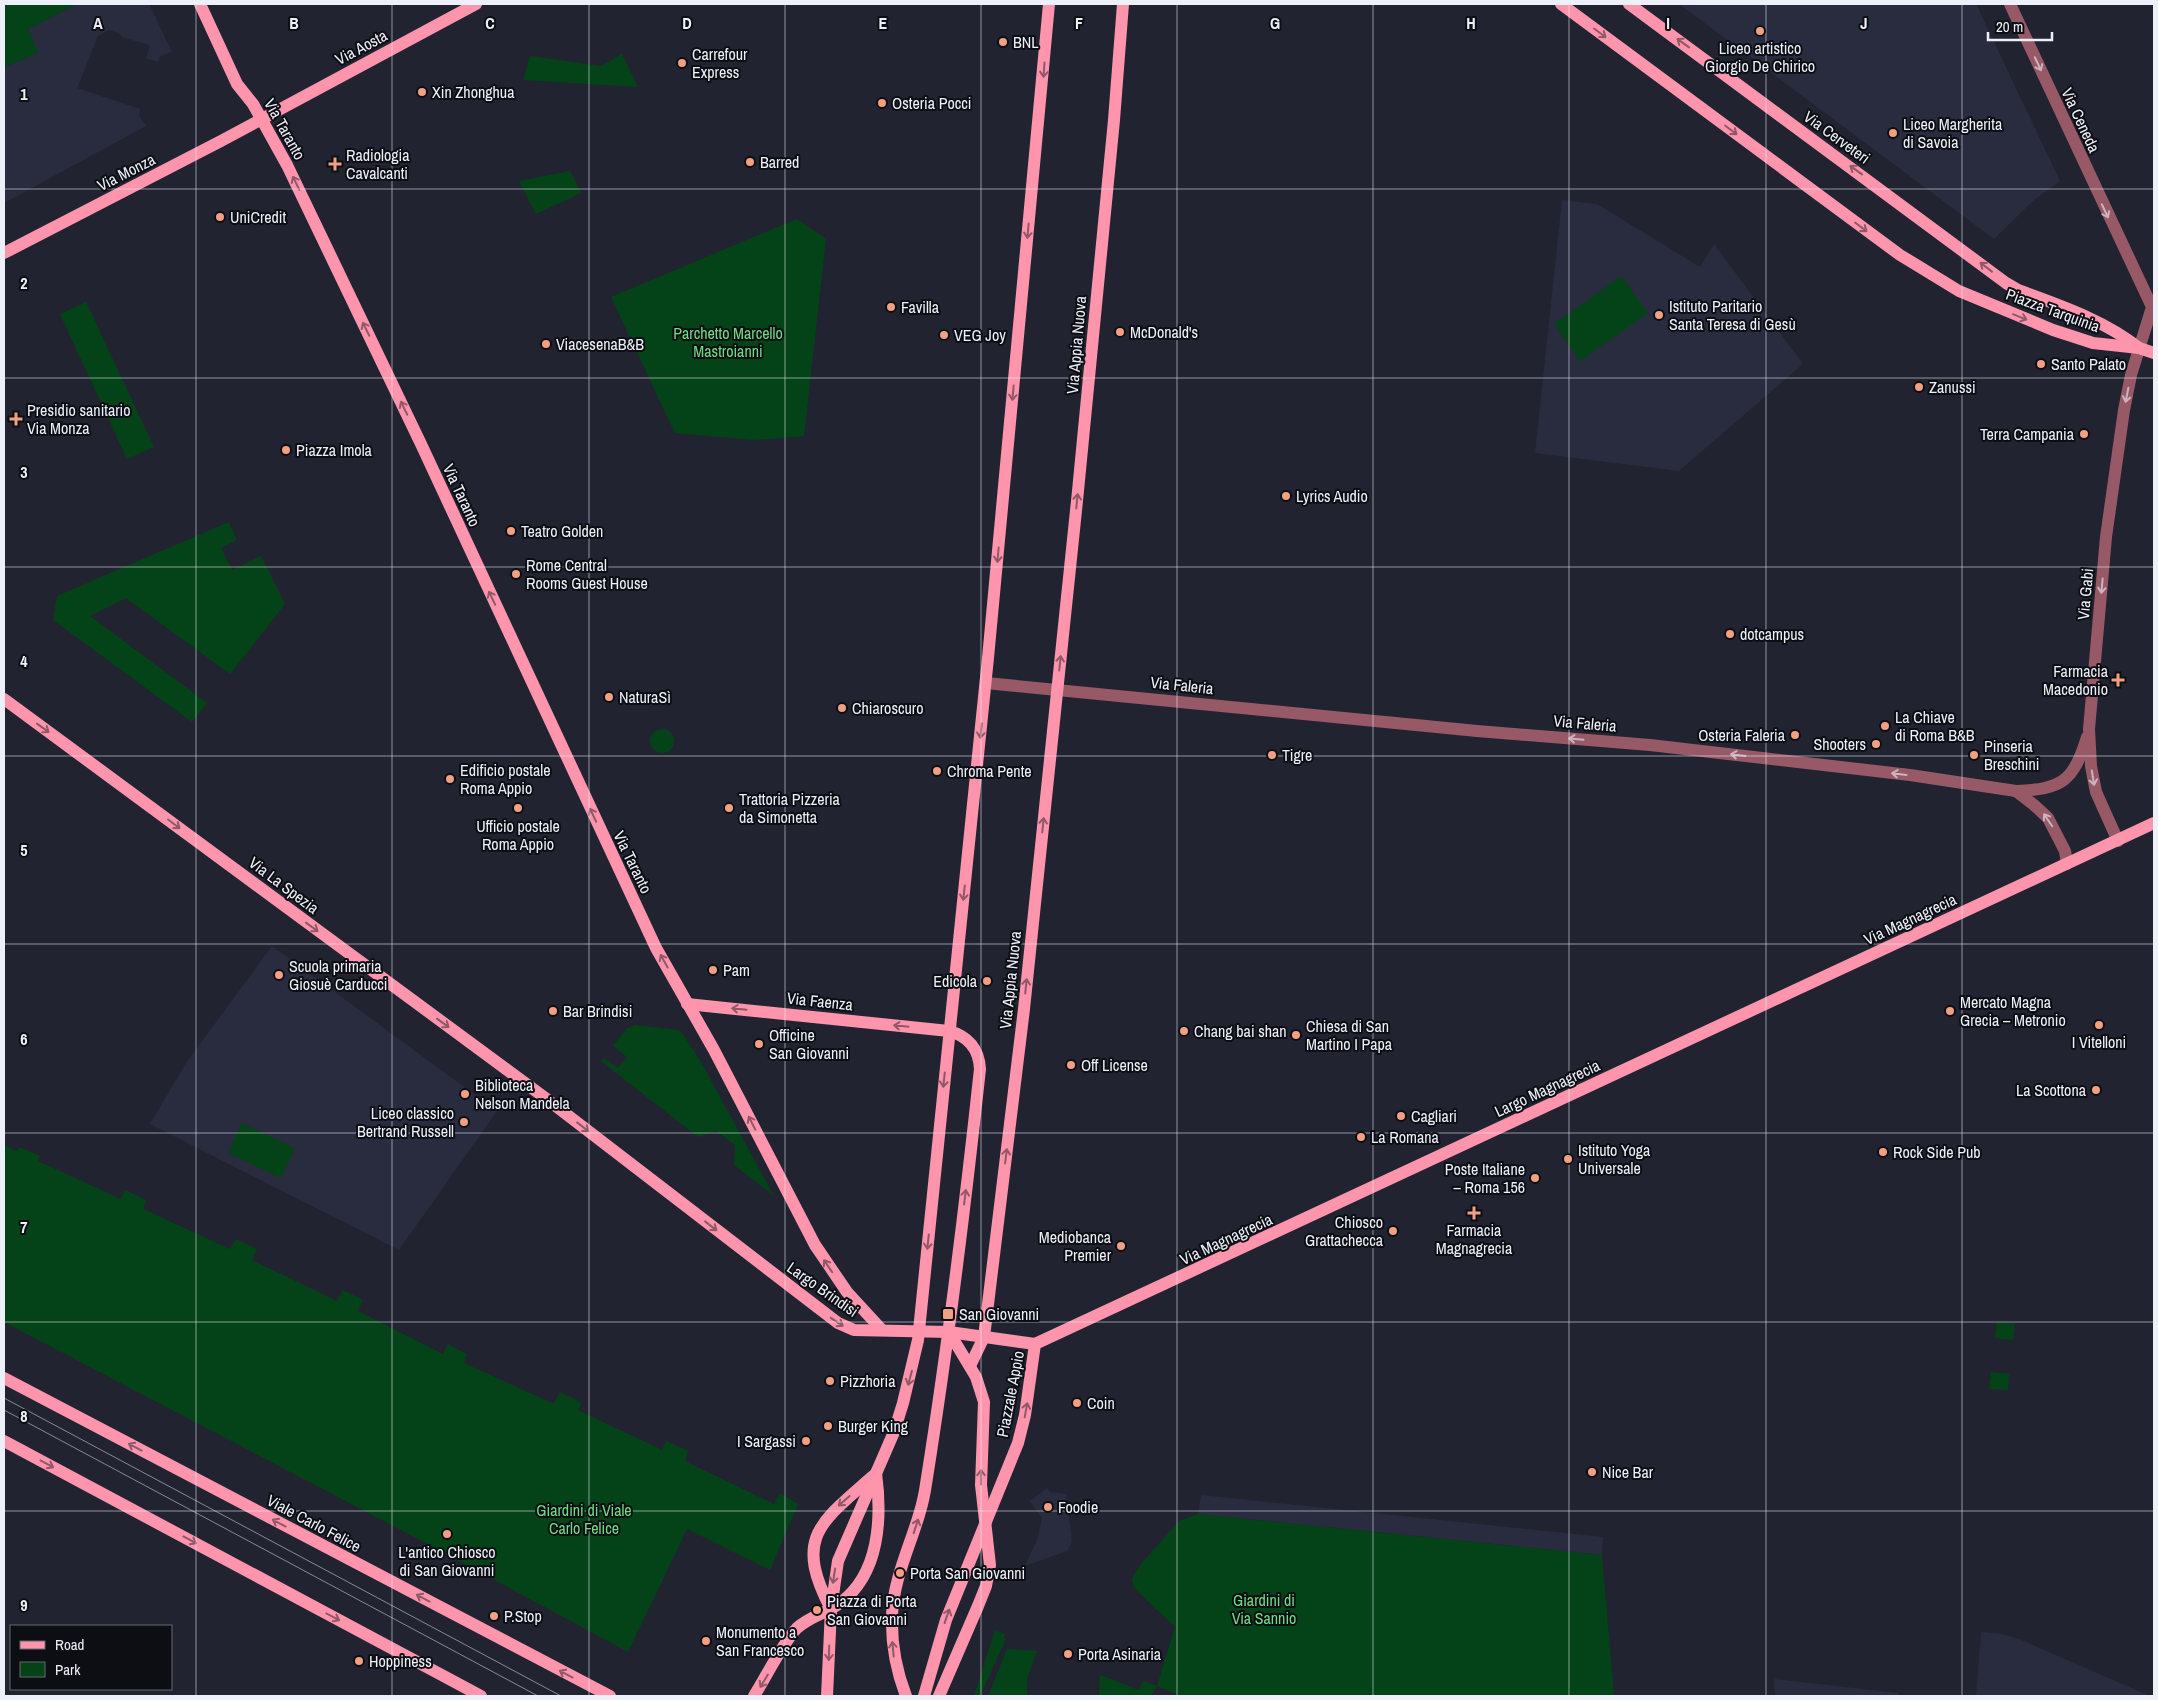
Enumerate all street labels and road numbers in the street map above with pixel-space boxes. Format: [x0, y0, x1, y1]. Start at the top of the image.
street label: Via Aosta [331, 24, 391, 70]
street label: Via Ceneda [2056, 84, 2106, 157]
street label: Via Taranto [259, 94, 311, 164]
street label: Via Cerveteri [1799, 105, 1875, 169]
street label: Via Monza [93, 148, 159, 196]
street label: Piazza Tarquinia [2003, 283, 2104, 337]
street label: Via Appia Nuova [1061, 294, 1091, 395]
street label: Via Taranto [438, 460, 486, 530]
street label: Via Gabi [2072, 567, 2098, 621]
street label: Via Faleria [1149, 671, 1215, 699]
street label: Via Faleria [1553, 709, 1618, 737]
street label: Via Taranto [608, 827, 658, 897]
street label: Via La Spezia [245, 851, 324, 919]
street label: Via Magnagrecia [1860, 888, 1960, 950]
street label: Via Appia Nuova [994, 929, 1026, 1030]
street label: Via Faenza [786, 987, 855, 1015]
street label: Largo Magnagrecia [1491, 1054, 1604, 1122]
street label: Via Magnagrecia [1176, 1208, 1276, 1270]
street label: Largo Brindisi [783, 1256, 863, 1322]
street label: Piazzale Appio [991, 1349, 1029, 1439]
street label: Viale Carlo Felice [263, 1489, 365, 1557]

